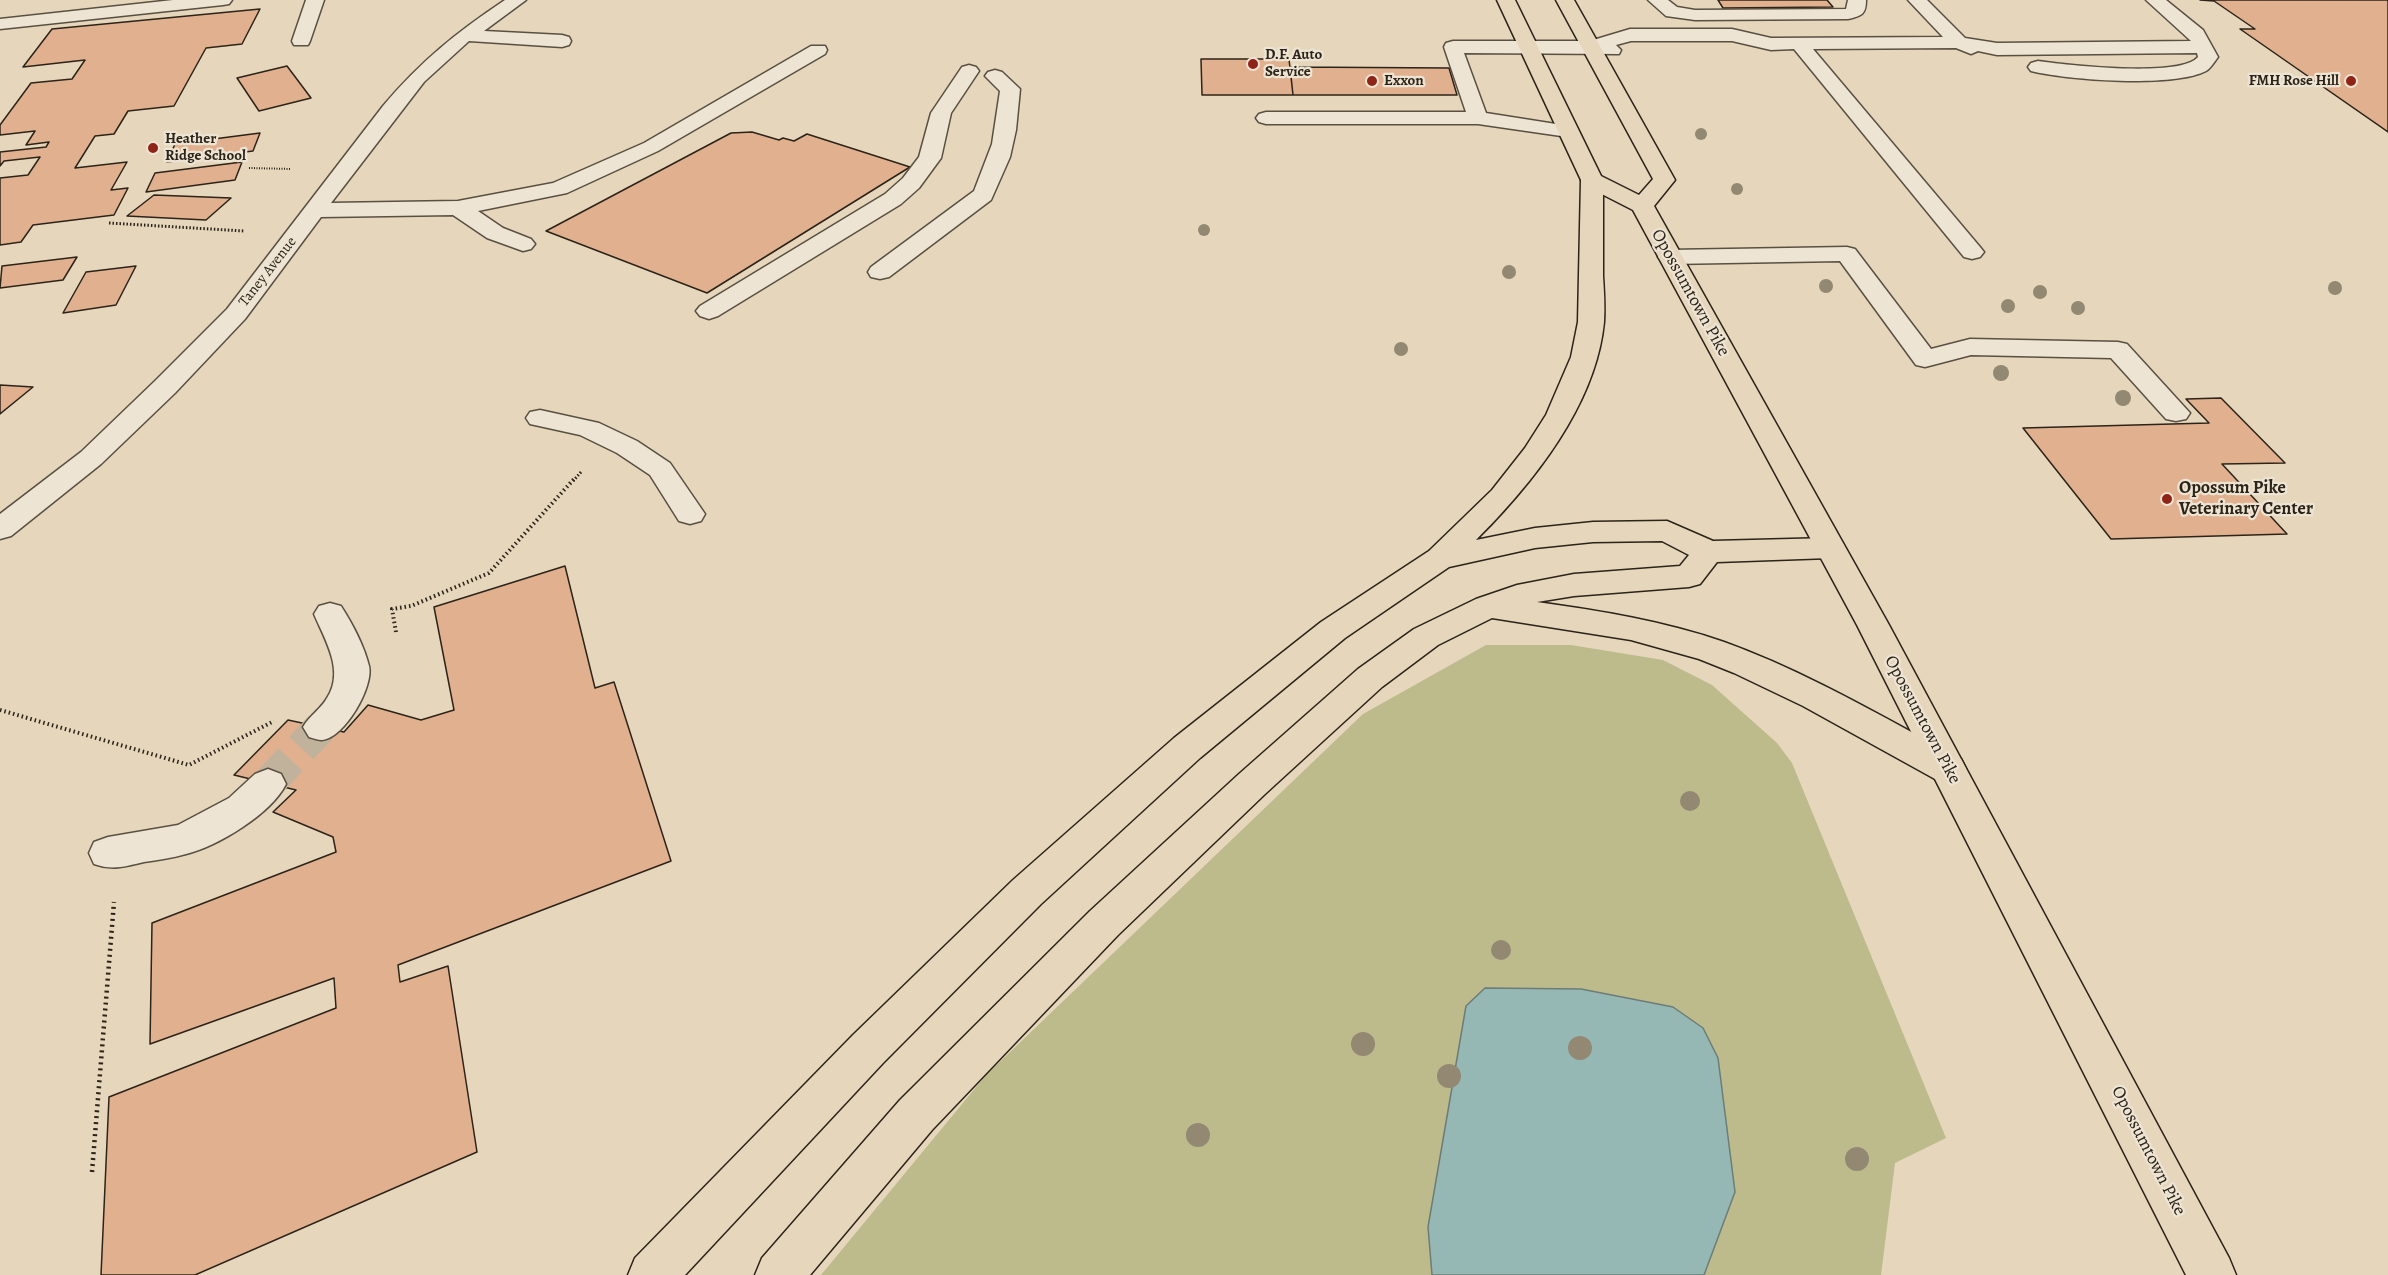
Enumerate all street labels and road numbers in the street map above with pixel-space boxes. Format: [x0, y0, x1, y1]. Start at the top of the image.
street label: Opossumtown Pike [1646, 226, 1734, 360]
street label: Taney Avenue [235, 233, 301, 311]
street label: Opossumtown Pike [1879, 652, 1965, 788]
street label: Opossumtown Pike [2106, 1083, 2190, 1219]

